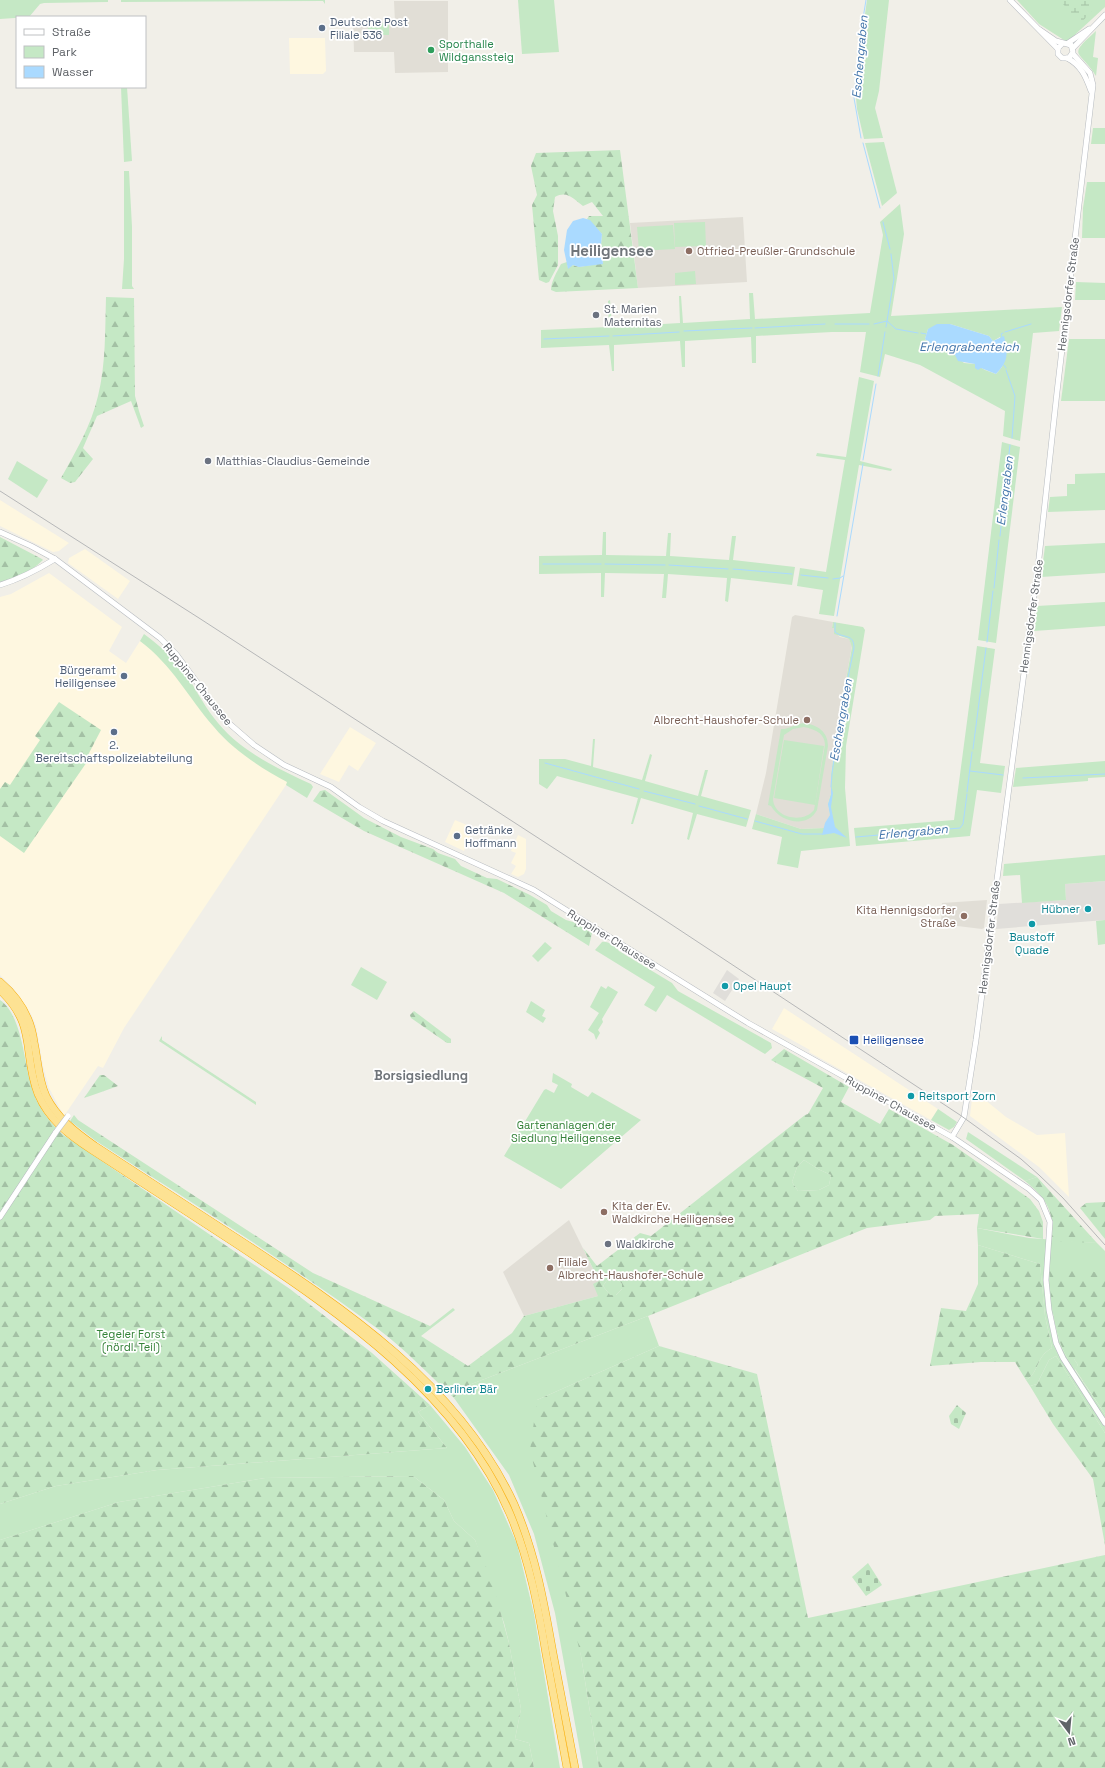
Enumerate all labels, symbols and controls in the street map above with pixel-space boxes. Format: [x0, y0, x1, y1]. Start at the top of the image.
water label: Eschengraben [848, 14, 872, 99]
place label: Deutsche Post Filiale 536 [330, 15, 408, 42]
legend [16, 16, 146, 88]
marker: Deutsche Post Filiale 536 [317, 23, 327, 33]
text: Straße [52, 24, 91, 40]
place label: Sporthalle Wildganssteig [439, 37, 514, 64]
text: Park [52, 44, 77, 60]
marker: Sporthalle Wildganssteig [426, 45, 436, 55]
text: Wasser [52, 64, 94, 80]
street label: Hennigsdorfer Straße [1054, 236, 1082, 352]
district label: Heiligensee [570, 241, 654, 260]
place label: Otfried-Preußler-Grundschule [697, 244, 855, 258]
marker: Otfried-Preußler-Grundschule [684, 246, 694, 256]
place label: St. Marien Maternitas [604, 302, 662, 329]
marker: St. Marien Maternitas [591, 310, 601, 320]
water label: Erlengrabenteich [919, 339, 1019, 355]
place label: Matthias-Claudius-Gemeinde [216, 454, 370, 468]
water label: Erlengraben [993, 455, 1017, 527]
marker: Matthias-Claudius-Gemeinde [203, 456, 213, 466]
street label: Hennigsdorfer Straße [1016, 558, 1046, 674]
street label: Ruppiner Chaussee [160, 640, 236, 728]
place label: Bürgeramt Heiligensee [55, 663, 116, 690]
marker: Bürgeramt Heiligensee [119, 671, 129, 681]
water label: Eschengraben [826, 677, 856, 762]
place label: Albrecht-Haushofer-Schule [654, 713, 799, 727]
marker: Albrecht-Haushofer-Schule [802, 715, 812, 725]
marker: 2. Bereitschaftspolizeiabteilung [109, 727, 119, 737]
place label: 2. Bereitschaftspolizeiabteilung [35, 738, 193, 765]
water label: Erlengraben [878, 821, 949, 843]
place label: Getränke Hoffmann [465, 823, 516, 850]
marker: Getränke Hoffmann [452, 831, 462, 841]
street label: Hennigsdorfer Straße [975, 879, 1003, 995]
place label: Hübner [1042, 902, 1080, 916]
place label: Kita Hennigsdorfer Straße [856, 903, 956, 930]
marker: Hübner [1083, 904, 1093, 914]
street label: Ruppiner Chaussee [565, 906, 659, 972]
marker: Kita Hennigsdorfer Straße [959, 911, 969, 921]
marker: Baustoff Quade [1027, 919, 1037, 929]
place label: Baustoff Quade [1009, 930, 1055, 957]
place label: Opel Haupt [733, 979, 792, 993]
marker: Opel Haupt [720, 981, 730, 991]
place label: Heiligensee [863, 1033, 924, 1047]
marker: Heiligensee [848, 1034, 860, 1046]
district label: Borsigsiedlung [374, 1067, 468, 1084]
street label: Ruppiner Chaussee [843, 1072, 939, 1134]
place label: Reitsport Zorn [919, 1089, 996, 1103]
marker: Reitsport Zorn [906, 1091, 916, 1101]
park label: Gartenanlagen der Siedlung Heiligensee [511, 1118, 621, 1145]
place label: Kita der Ev. Waldkirche Heiligensee [612, 1199, 734, 1226]
marker: Kita der Ev. Waldkirche Heiligensee [599, 1207, 609, 1217]
place label: Waldkirche [616, 1237, 674, 1251]
marker: Waldkirche [603, 1239, 613, 1249]
place label: Filiale Albrecht-Haushofer-Schule [558, 1255, 703, 1282]
marker: Filiale Albrecht-Haushofer-Schule [545, 1263, 555, 1273]
park label: Tegeler Forst (nördl. Teil) [96, 1327, 166, 1354]
place label: Berliner Bär [436, 1382, 497, 1396]
marker: Berliner Bär [423, 1384, 433, 1394]
north arrow [1049, 1712, 1089, 1752]
text: N [1066, 1734, 1077, 1749]

